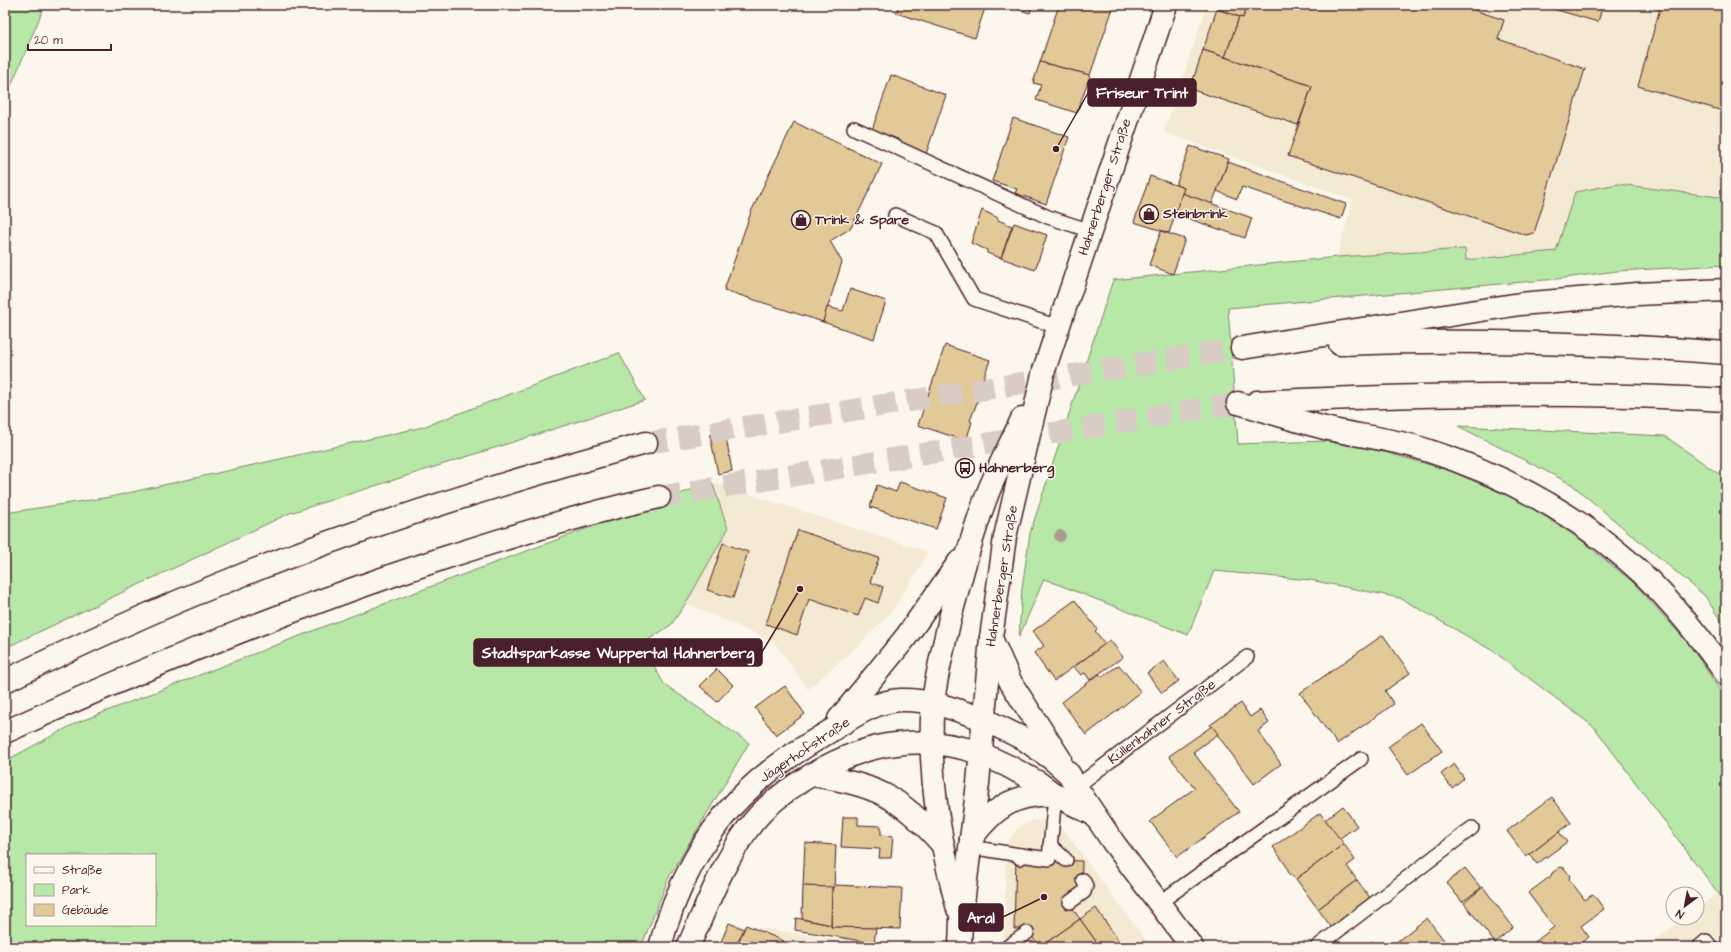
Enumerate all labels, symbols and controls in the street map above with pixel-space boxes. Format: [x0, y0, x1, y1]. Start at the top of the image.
scale bar [28, 26, 111, 52]
text: 20 m [34, 32, 63, 49]
callout: Friseur Trint [1088, 79, 1196, 106]
text: Friseur Trint [1096, 83, 1189, 104]
street label: Hahnerberger Straße [1073, 115, 1137, 258]
shop icon: Steinbrink [1138, 203, 1160, 225]
place label: Steinbrink [1162, 204, 1228, 224]
shop icon: Trink & Spare [790, 209, 812, 231]
place label: Trink & Spare [814, 210, 909, 230]
bus stop icon: Hahnerberg [954, 457, 976, 479]
place label: Hahnerberg [979, 458, 1055, 479]
street label: Hahnerberger Straße [981, 503, 1023, 648]
callout: Stadtsparkasse Wuppertal Hahnerberg [474, 639, 762, 666]
text: Stadtsparkasse Wuppertal Hahnerberg [481, 643, 754, 666]
street label: Küllenhahner Straße [1104, 674, 1220, 769]
street label: Jägerhofstraße [756, 712, 855, 788]
legend [26, 854, 156, 926]
text: Straße [62, 862, 103, 879]
text: Park [62, 882, 90, 899]
north arrow [1665, 886, 1705, 926]
text: Gebäude [62, 902, 109, 919]
callout: Aral [959, 904, 1003, 931]
text: N [1673, 906, 1687, 922]
text: Aral [967, 908, 996, 929]

